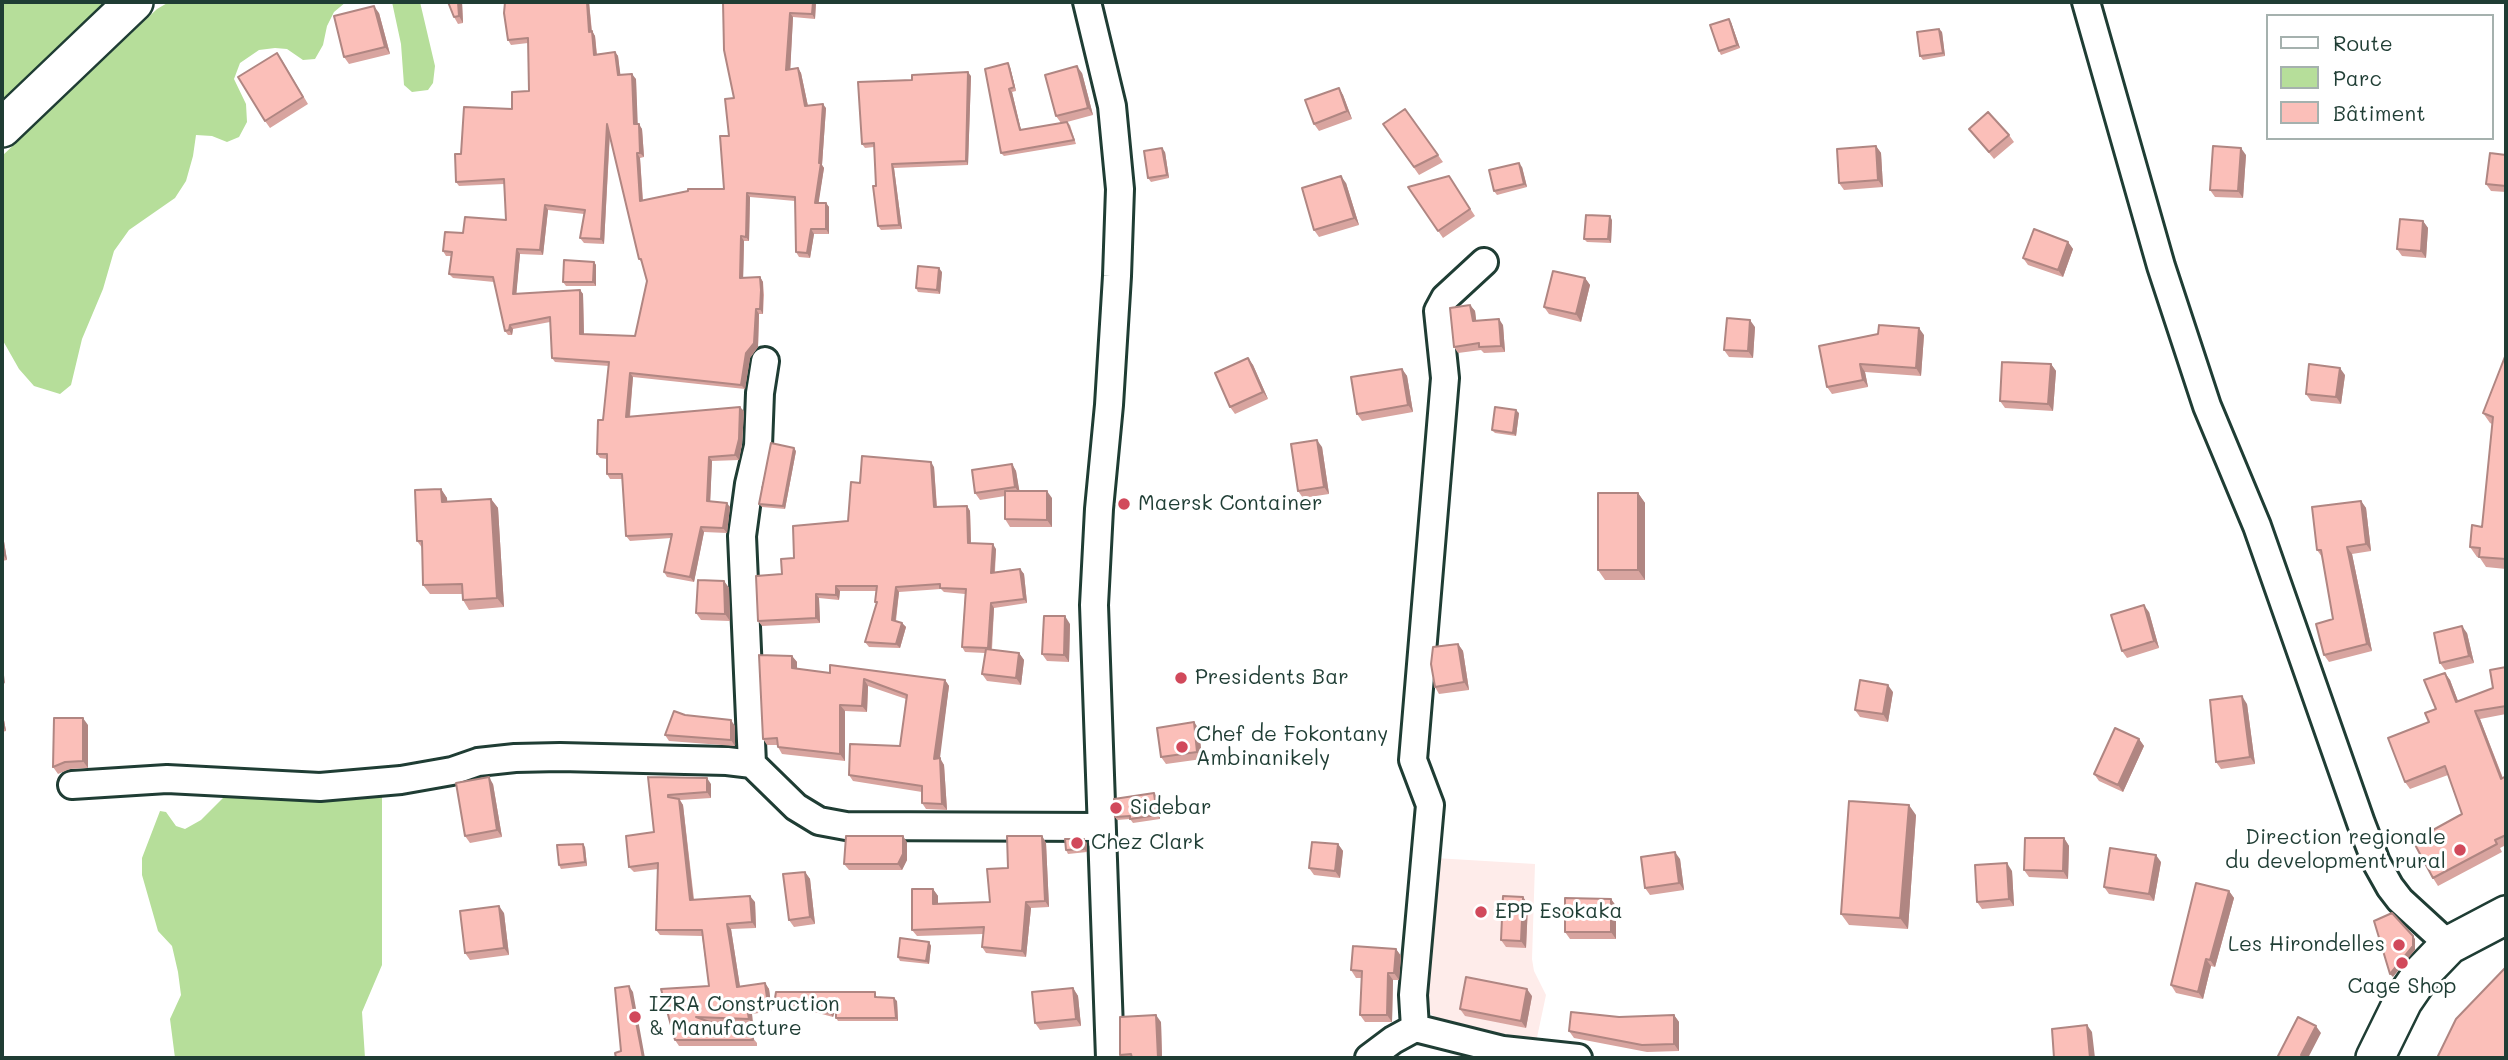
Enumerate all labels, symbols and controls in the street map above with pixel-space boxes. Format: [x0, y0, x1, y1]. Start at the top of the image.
legend [2266, 14, 2494, 140]
text: Route [2333, 29, 2393, 56]
text: Parc [2333, 64, 2382, 91]
text: Bâtiment [2333, 99, 2425, 126]
place label: Maersk Container [1138, 491, 1322, 517]
marker: Maersk Container [1116, 496, 1132, 512]
place label: Presidents Bar [1195, 665, 1349, 691]
marker: Presidents Bar [1173, 670, 1189, 686]
place label: Chef de Fokontany Ambinanikely [1196, 722, 1388, 772]
marker: Chef de Fokontany Ambinanikely [1174, 739, 1190, 755]
place label: Sidebar [1130, 795, 1212, 821]
marker: Sidebar [1108, 800, 1124, 816]
place label: Direction regionale du development rural [2225, 825, 2446, 875]
place label: Chez Clark [1091, 830, 1204, 856]
marker: Chez Clark [1069, 835, 1085, 851]
marker: Direction regionale du development rural [2452, 842, 2468, 858]
place label: EPP Esokaka [1495, 899, 1623, 925]
marker: EPP Esokaka [1473, 904, 1489, 920]
place label: Les Hirondelles [2228, 932, 2385, 958]
marker: Les Hirondelles [2391, 937, 2407, 953]
marker: Cage Shop [2394, 955, 2410, 971]
place label: Cage Shop [2347, 974, 2457, 1000]
place label: IZRA Construction & Manufacture [649, 992, 840, 1042]
marker: IZRA Construction & Manufacture [627, 1009, 643, 1025]

